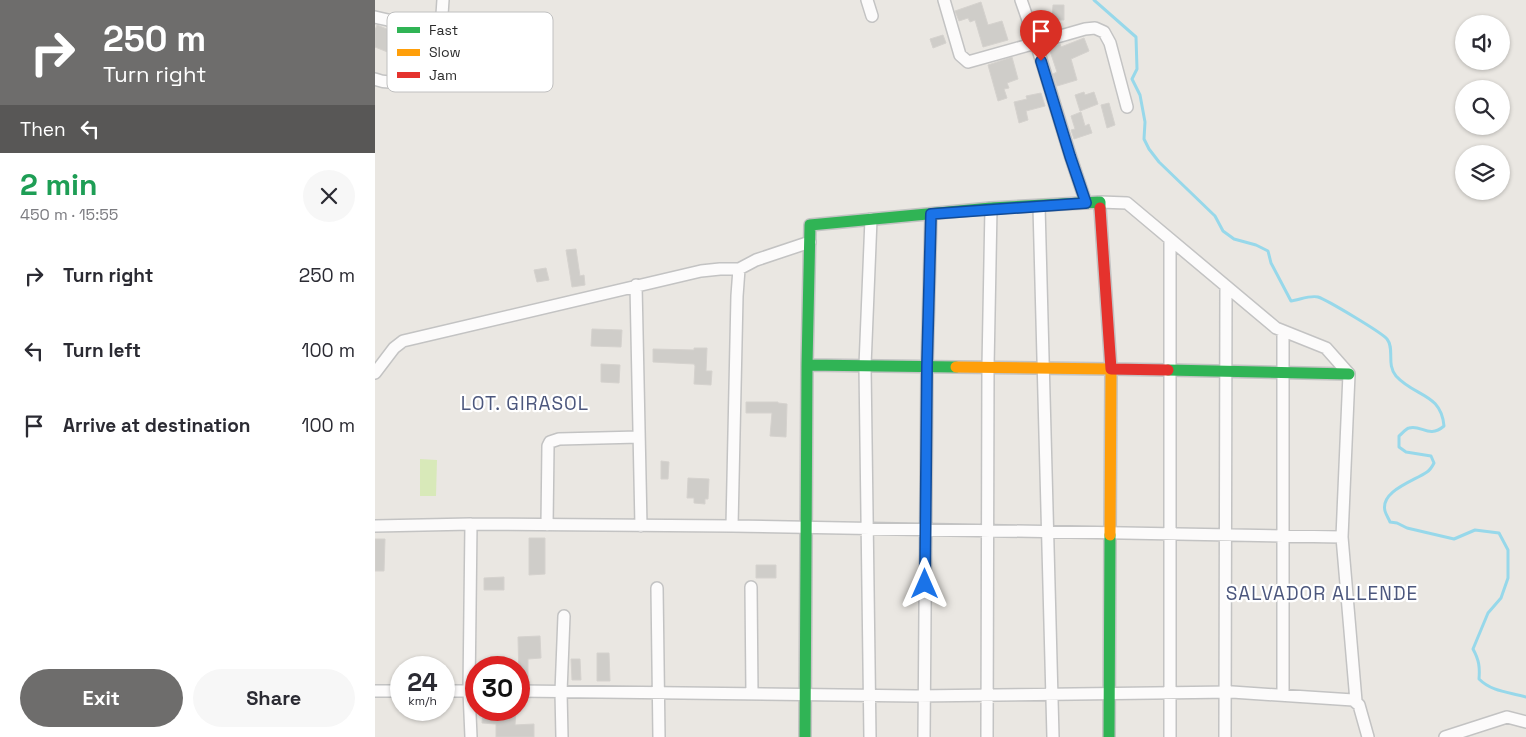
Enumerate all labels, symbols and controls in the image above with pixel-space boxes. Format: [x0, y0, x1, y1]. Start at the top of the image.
pin [1020, 10, 1062, 61]
legend [387, 12, 553, 92]
map controls [1455, 15, 1510, 200]
button: sound [1455, 15, 1510, 70]
text: 250 m [103, 17, 206, 61]
icon: arrive [1027, 17, 1055, 45]
icon: right [20, 20, 85, 85]
text: Fast [429, 21, 458, 39]
text: Slow [429, 43, 461, 61]
text: Turn right [103, 60, 206, 88]
text: Jam [429, 66, 457, 84]
button: search [1455, 80, 1510, 135]
icon: left [76, 115, 104, 143]
text: Then [20, 117, 66, 142]
button: layers [1455, 145, 1510, 200]
text: 2 min [20, 165, 98, 204]
button: close [303, 170, 355, 222]
text: 450 m · 15:55 [20, 204, 118, 225]
icon: right [20, 262, 48, 290]
text: Turn right [63, 263, 153, 288]
text: 250 m [299, 263, 355, 288]
icon: left [20, 337, 48, 365]
text: Turn left [63, 338, 141, 363]
text: 100 m [301, 338, 355, 363]
district label: LOT. GIRASOL [461, 391, 589, 416]
icon: arrive [20, 412, 48, 440]
text: Arrive at destination [63, 413, 251, 438]
text: 100 m [301, 413, 355, 438]
position arrow [898, 557, 950, 609]
district label: SALVADOR ALLENDE [1226, 581, 1418, 606]
speed limit sign: 30 [465, 656, 530, 721]
text: 24 [407, 666, 438, 698]
button: Exit [20, 669, 183, 727]
button: Share [193, 669, 355, 727]
text: km/h [408, 693, 437, 709]

